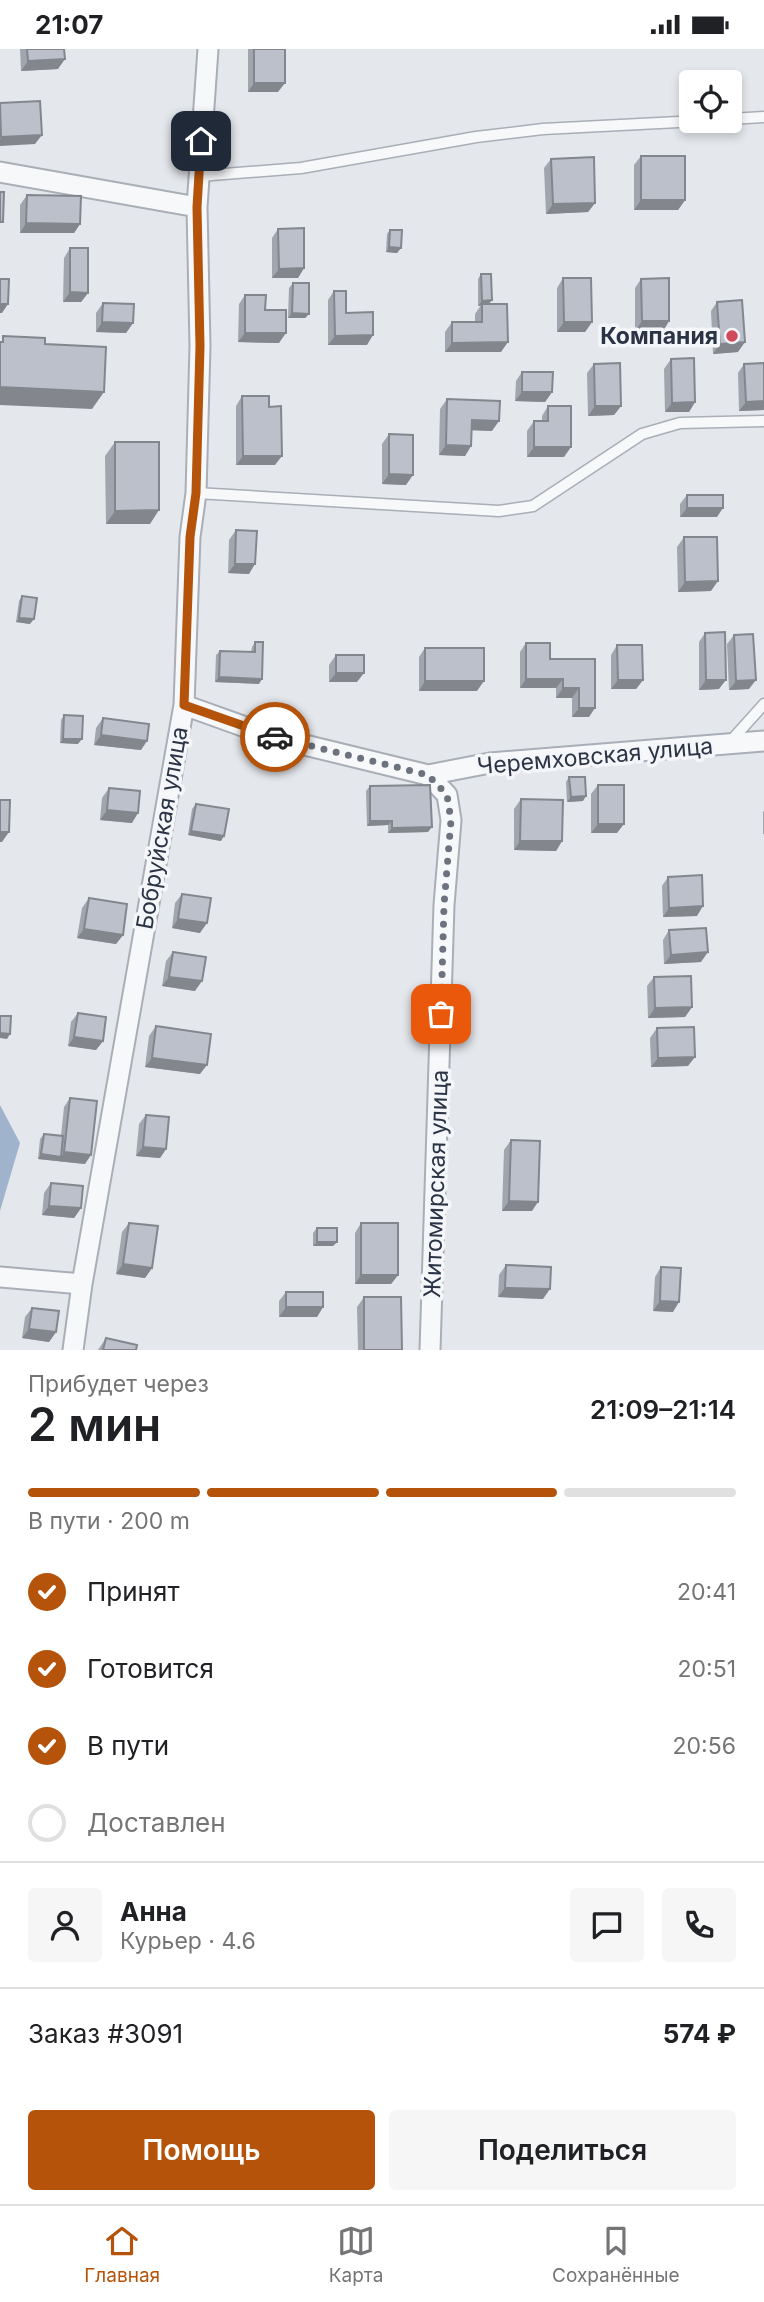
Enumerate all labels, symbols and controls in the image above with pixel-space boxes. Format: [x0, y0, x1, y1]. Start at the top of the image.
text: 21:07 [35, 9, 103, 40]
map controls [679, 70, 742, 133]
button: locate [679, 70, 742, 133]
pin [171, 111, 231, 171]
icon: home [182, 122, 220, 160]
place label: Компания [600, 322, 718, 350]
marker: Компания [724, 328, 740, 344]
courier [240, 702, 310, 772]
icon: car [256, 718, 294, 756]
street label: Бобруйская улица [130, 724, 194, 932]
street label: Черемховская улица [476, 732, 714, 780]
pin [411, 984, 471, 1044]
icon: bag [422, 995, 460, 1033]
street label: Житомирская улица [418, 1069, 454, 1299]
text: Прибудет через [28, 1370, 209, 1398]
text: 21:09–21:14 [590, 1394, 736, 1425]
text: 2 мин [28, 1396, 161, 1452]
text: В пути · 200 m [28, 1507, 190, 1535]
icon: check [28, 1573, 66, 1611]
text: Принят [87, 1576, 180, 1607]
text: 20:41 [677, 1578, 736, 1606]
icon: check [28, 1650, 66, 1688]
text: Готовится [87, 1653, 214, 1684]
text: 20:51 [678, 1655, 736, 1683]
icon: check [28, 1727, 66, 1765]
text: В пути [87, 1730, 169, 1761]
text: 20:56 [673, 1732, 736, 1760]
text: Доставлен [87, 1807, 226, 1838]
button: person [28, 1888, 102, 1962]
button: chat [570, 1888, 644, 1962]
button: phone [662, 1888, 736, 1962]
text: Анна [120, 1896, 187, 1927]
text: Курьер · 4.6 [120, 1927, 256, 1955]
text: Заказ #3091 [28, 2018, 183, 2049]
text: 574 ₽ [663, 2018, 736, 2049]
button: Помощь [28, 2110, 375, 2190]
button: Поделиться [389, 2110, 736, 2190]
tab: Главная [84, 2222, 160, 2287]
tab: Карта [329, 2222, 383, 2287]
tab: Сохранённые [552, 2222, 680, 2287]

